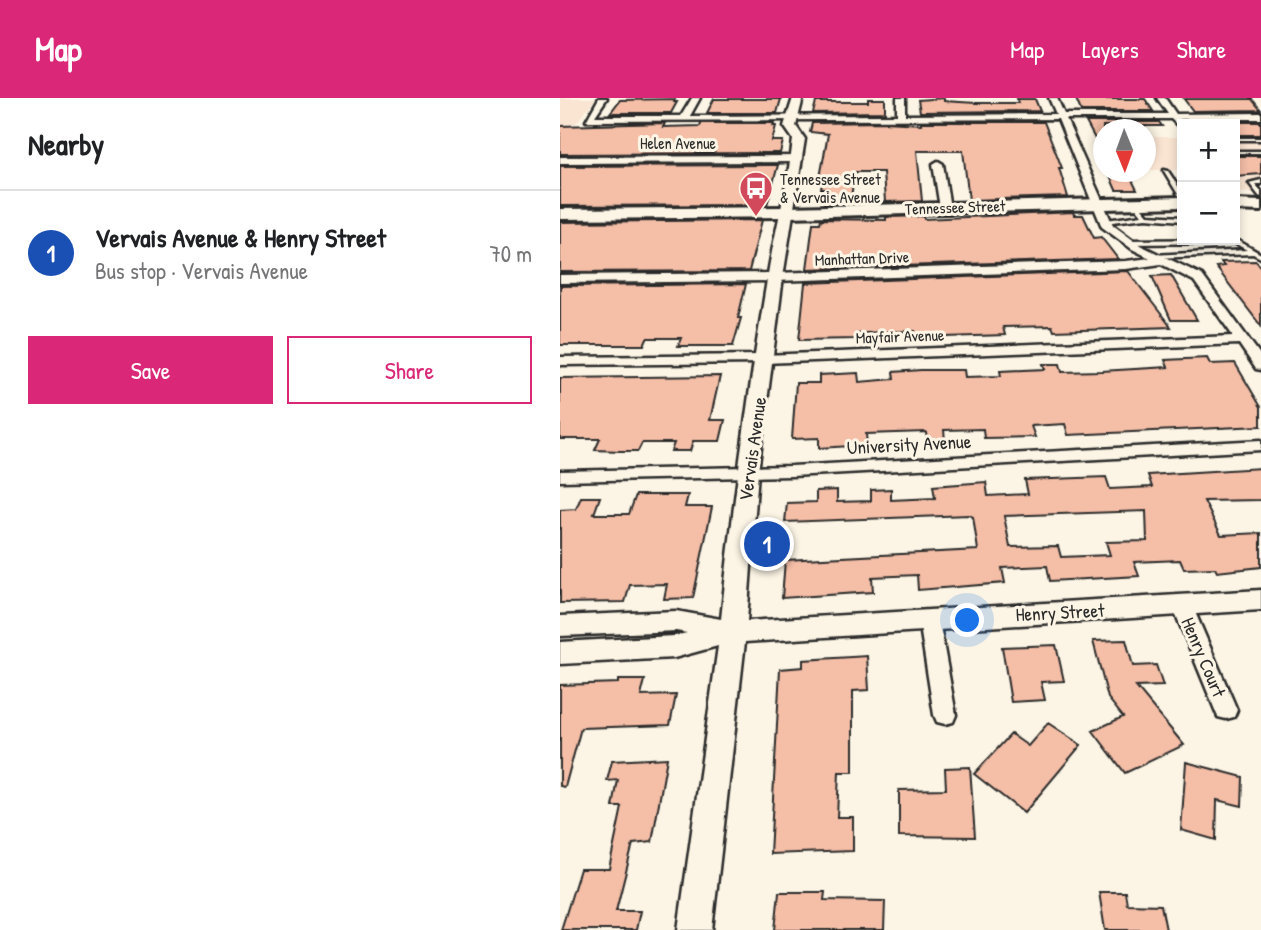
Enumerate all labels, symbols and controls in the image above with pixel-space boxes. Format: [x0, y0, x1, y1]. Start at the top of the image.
text: Map [35, 27, 82, 71]
text: Map [1010, 33, 1044, 65]
text: Layers [1082, 33, 1139, 65]
text: Share [1177, 33, 1226, 65]
north arrow [1093, 119, 1156, 182]
map controls [1177, 119, 1240, 245]
button: + [1177, 119, 1240, 182]
text: Nearby [28, 124, 104, 164]
street label: Helen Avenue [640, 132, 717, 154]
place label: Tennessee Street & Vervais Avenue [780, 168, 881, 208]
bus stop icon: Tennessee Street & Vervais Avenue [737, 169, 775, 218]
button: − [1177, 182, 1240, 245]
street label: Tennessee Street [904, 194, 1006, 220]
text: Vervais Avenue & Henry Street [95, 220, 386, 255]
text: 1 [47, 238, 55, 269]
text: 70 m [489, 238, 532, 269]
street label: Manhattan Drive [814, 245, 910, 271]
text: Bus stop · Vervais Avenue [95, 255, 308, 286]
street label: Mayfair Avenue [855, 323, 945, 349]
button: Save [28, 336, 273, 404]
button: Share [287, 336, 532, 404]
street label: Vervais Avenue [732, 395, 772, 503]
street label: University Avenue [846, 428, 972, 460]
pin: 1 [744, 518, 790, 570]
street label: Henry Street [1015, 597, 1106, 627]
your location [950, 603, 984, 637]
street label: Henry Court [1176, 613, 1233, 701]

